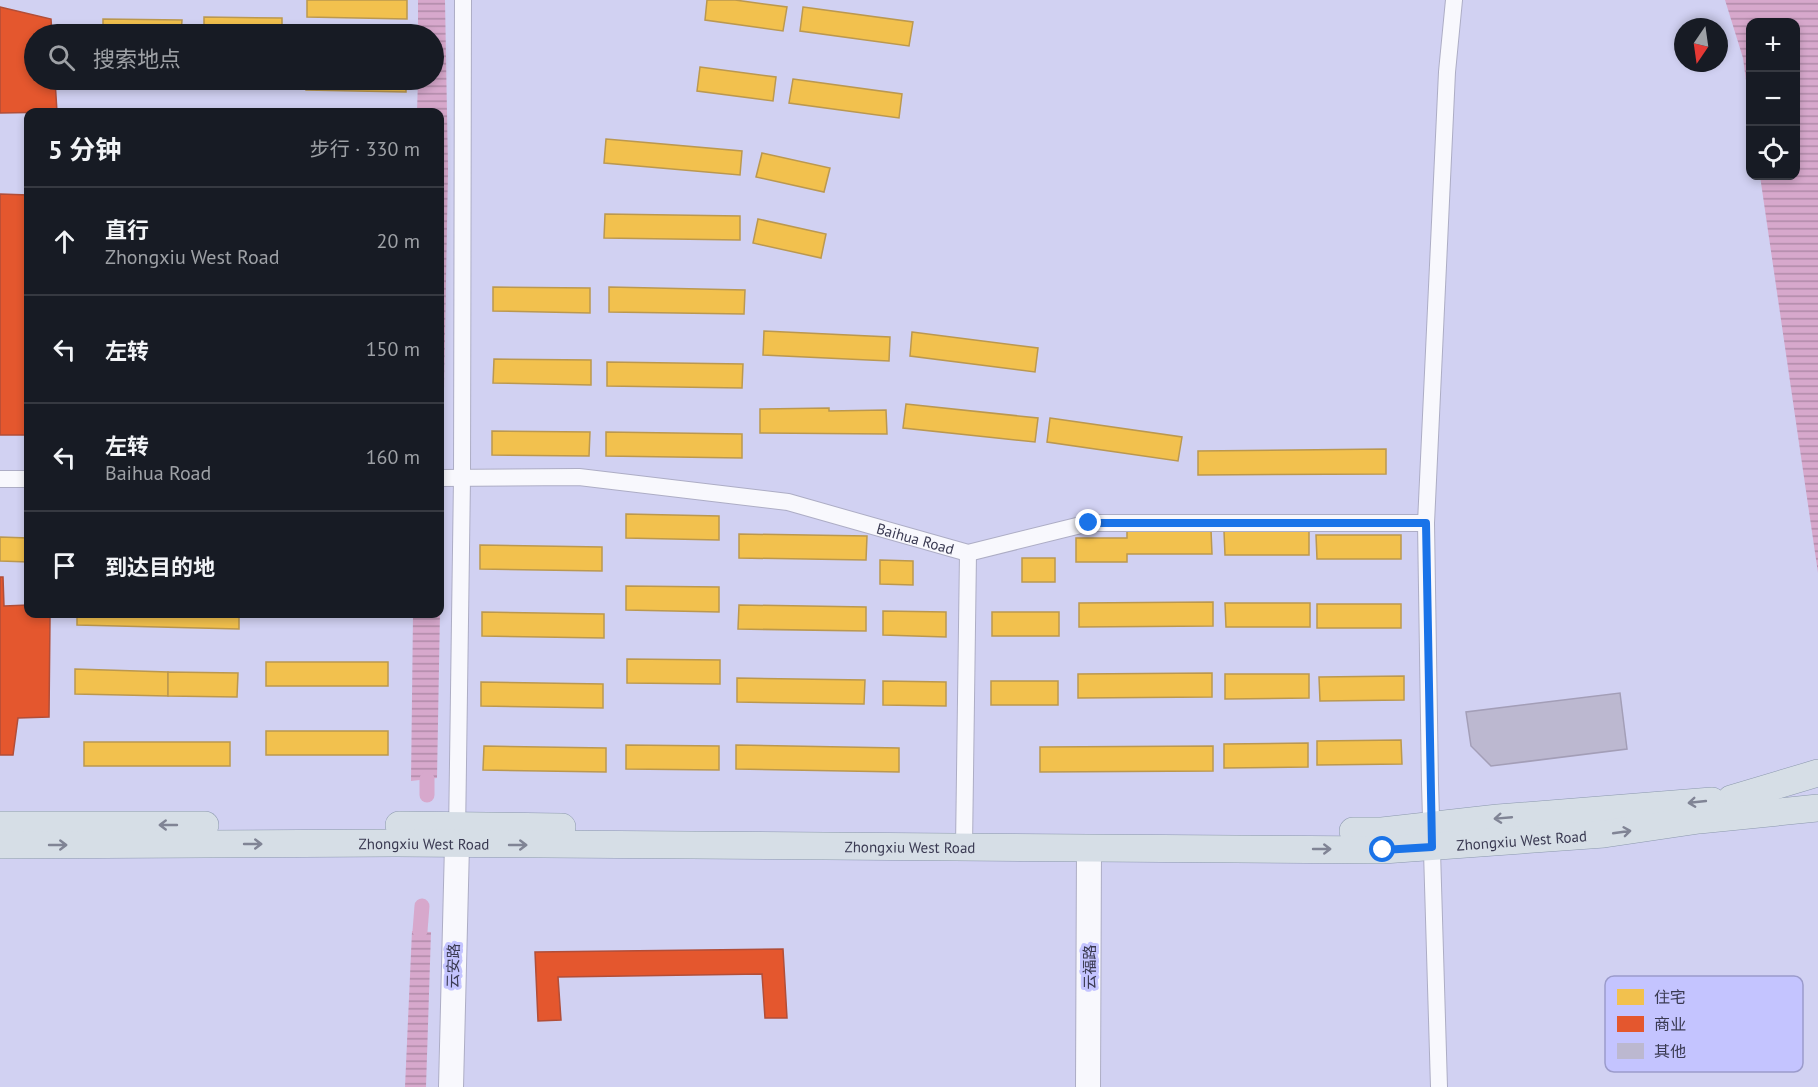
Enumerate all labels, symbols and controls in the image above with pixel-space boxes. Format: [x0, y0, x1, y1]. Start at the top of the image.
north arrow [1674, 18, 1728, 72]
map controls [1746, 18, 1800, 180]
button: + [1746, 18, 1800, 72]
search box [24, 24, 444, 90]
icon: search [45, 41, 78, 74]
text: 搜索地点 [93, 45, 181, 73]
button: − [1746, 72, 1800, 126]
button: locate [1746, 126, 1800, 180]
text: 5 分钟 [48, 133, 121, 166]
text: 步行 · 330 m [310, 136, 420, 162]
text: 直行 [105, 216, 149, 244]
icon: ahead [48, 225, 81, 258]
text: 20 m [377, 228, 420, 254]
text: Zhongxiu West Road [105, 244, 279, 270]
icon: left [48, 333, 81, 366]
text: 150 m [366, 336, 420, 362]
text: 左转 [105, 337, 149, 365]
text: 左转 [105, 432, 149, 460]
icon: left [48, 441, 81, 474]
text: 160 m [366, 444, 420, 470]
text: Baihua Road [105, 460, 211, 486]
route end [1075, 509, 1101, 535]
street label: Baihua Road [874, 518, 956, 558]
icon: arrive [48, 549, 81, 582]
text: 到达目的地 [105, 553, 215, 581]
one-way arrow [1688, 797, 1708, 808]
one-way arrow [1493, 813, 1513, 824]
one-way arrow [158, 819, 178, 831]
street label: Zhongxiu West Road [1456, 826, 1588, 854]
one-way arrow [1611, 826, 1631, 837]
street label: Zhongxiu West Road [358, 833, 490, 853]
route start [1369, 836, 1395, 862]
street label: Zhongxiu West Road [844, 837, 976, 857]
one-way arrow [243, 838, 263, 850]
one-way arrow [48, 839, 68, 851]
one-way arrow [508, 839, 528, 851]
one-way arrow [1312, 843, 1332, 855]
street label: 云安路 [443, 943, 463, 989]
street label: 云福路 [1080, 944, 1099, 990]
legend [1605, 976, 1803, 1072]
text: 住宅 [1654, 987, 1686, 1007]
text: 商业 [1654, 1014, 1686, 1034]
text: 其他 [1654, 1041, 1686, 1061]

